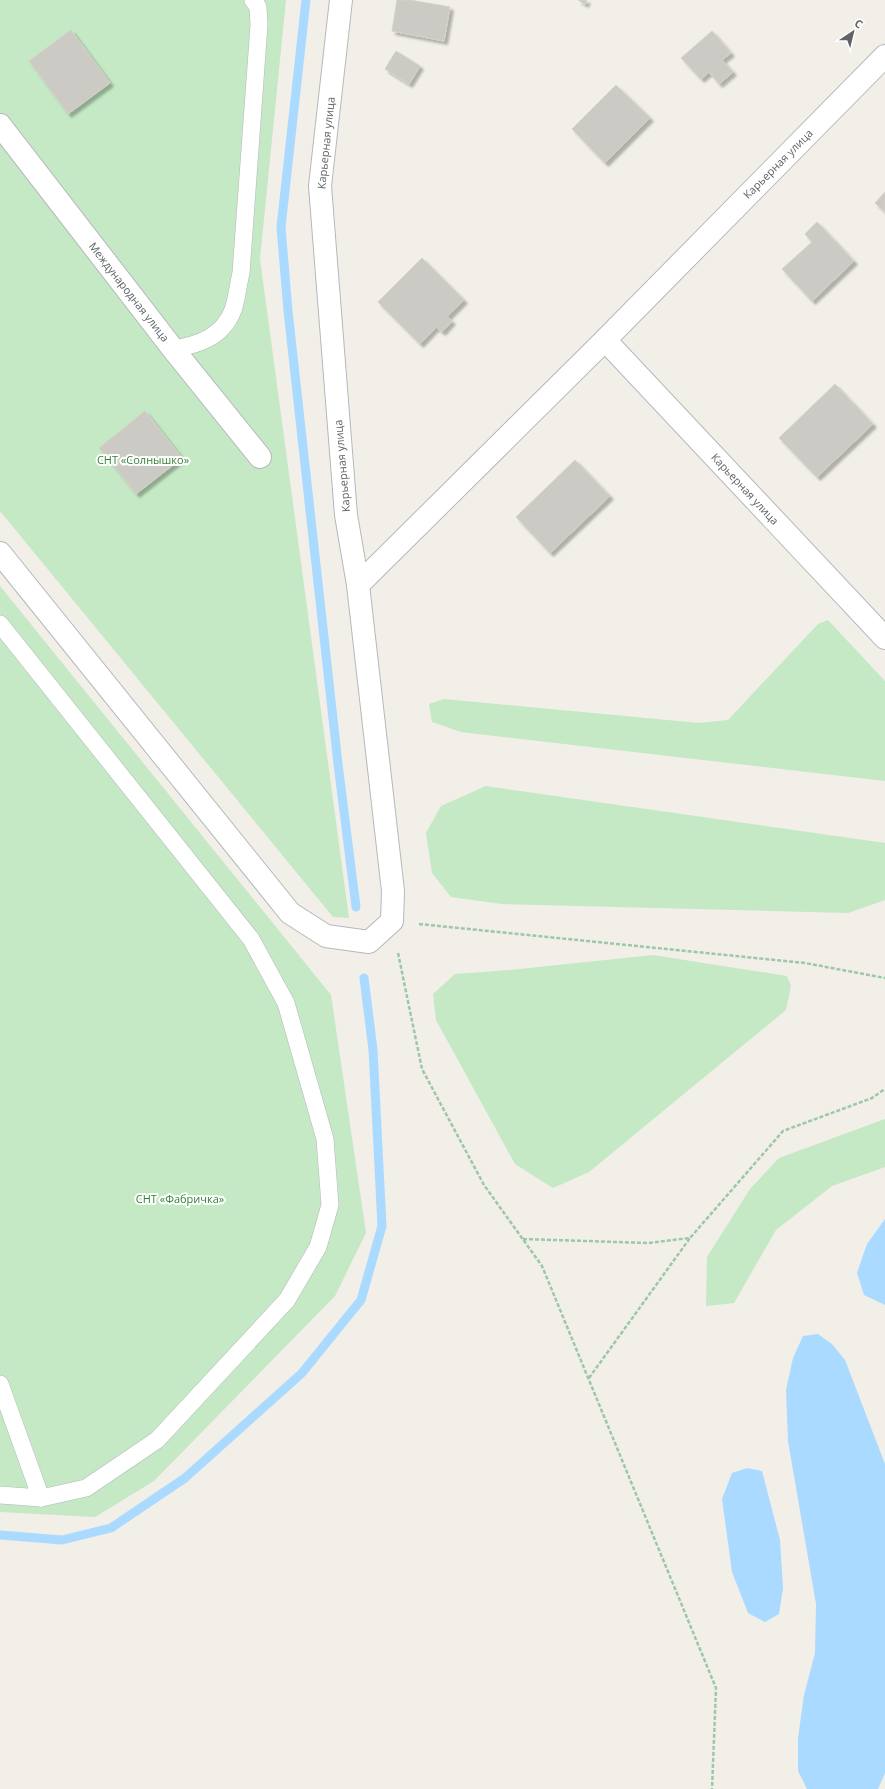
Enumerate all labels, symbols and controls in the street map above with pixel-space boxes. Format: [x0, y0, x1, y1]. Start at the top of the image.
north arrow [833, 12, 873, 52]
text: С [852, 15, 866, 32]
street label: Карьерная улица [313, 96, 338, 190]
street label: Карьерная улица [740, 126, 816, 202]
street label: Международная улица [86, 239, 173, 345]
street label: Карьерная улица [330, 419, 353, 513]
street label: Карьерная улица [708, 450, 782, 528]
park label: СНТ «Солнышко» [97, 452, 190, 467]
park label: СНТ «Фабричка» [136, 1191, 225, 1206]

